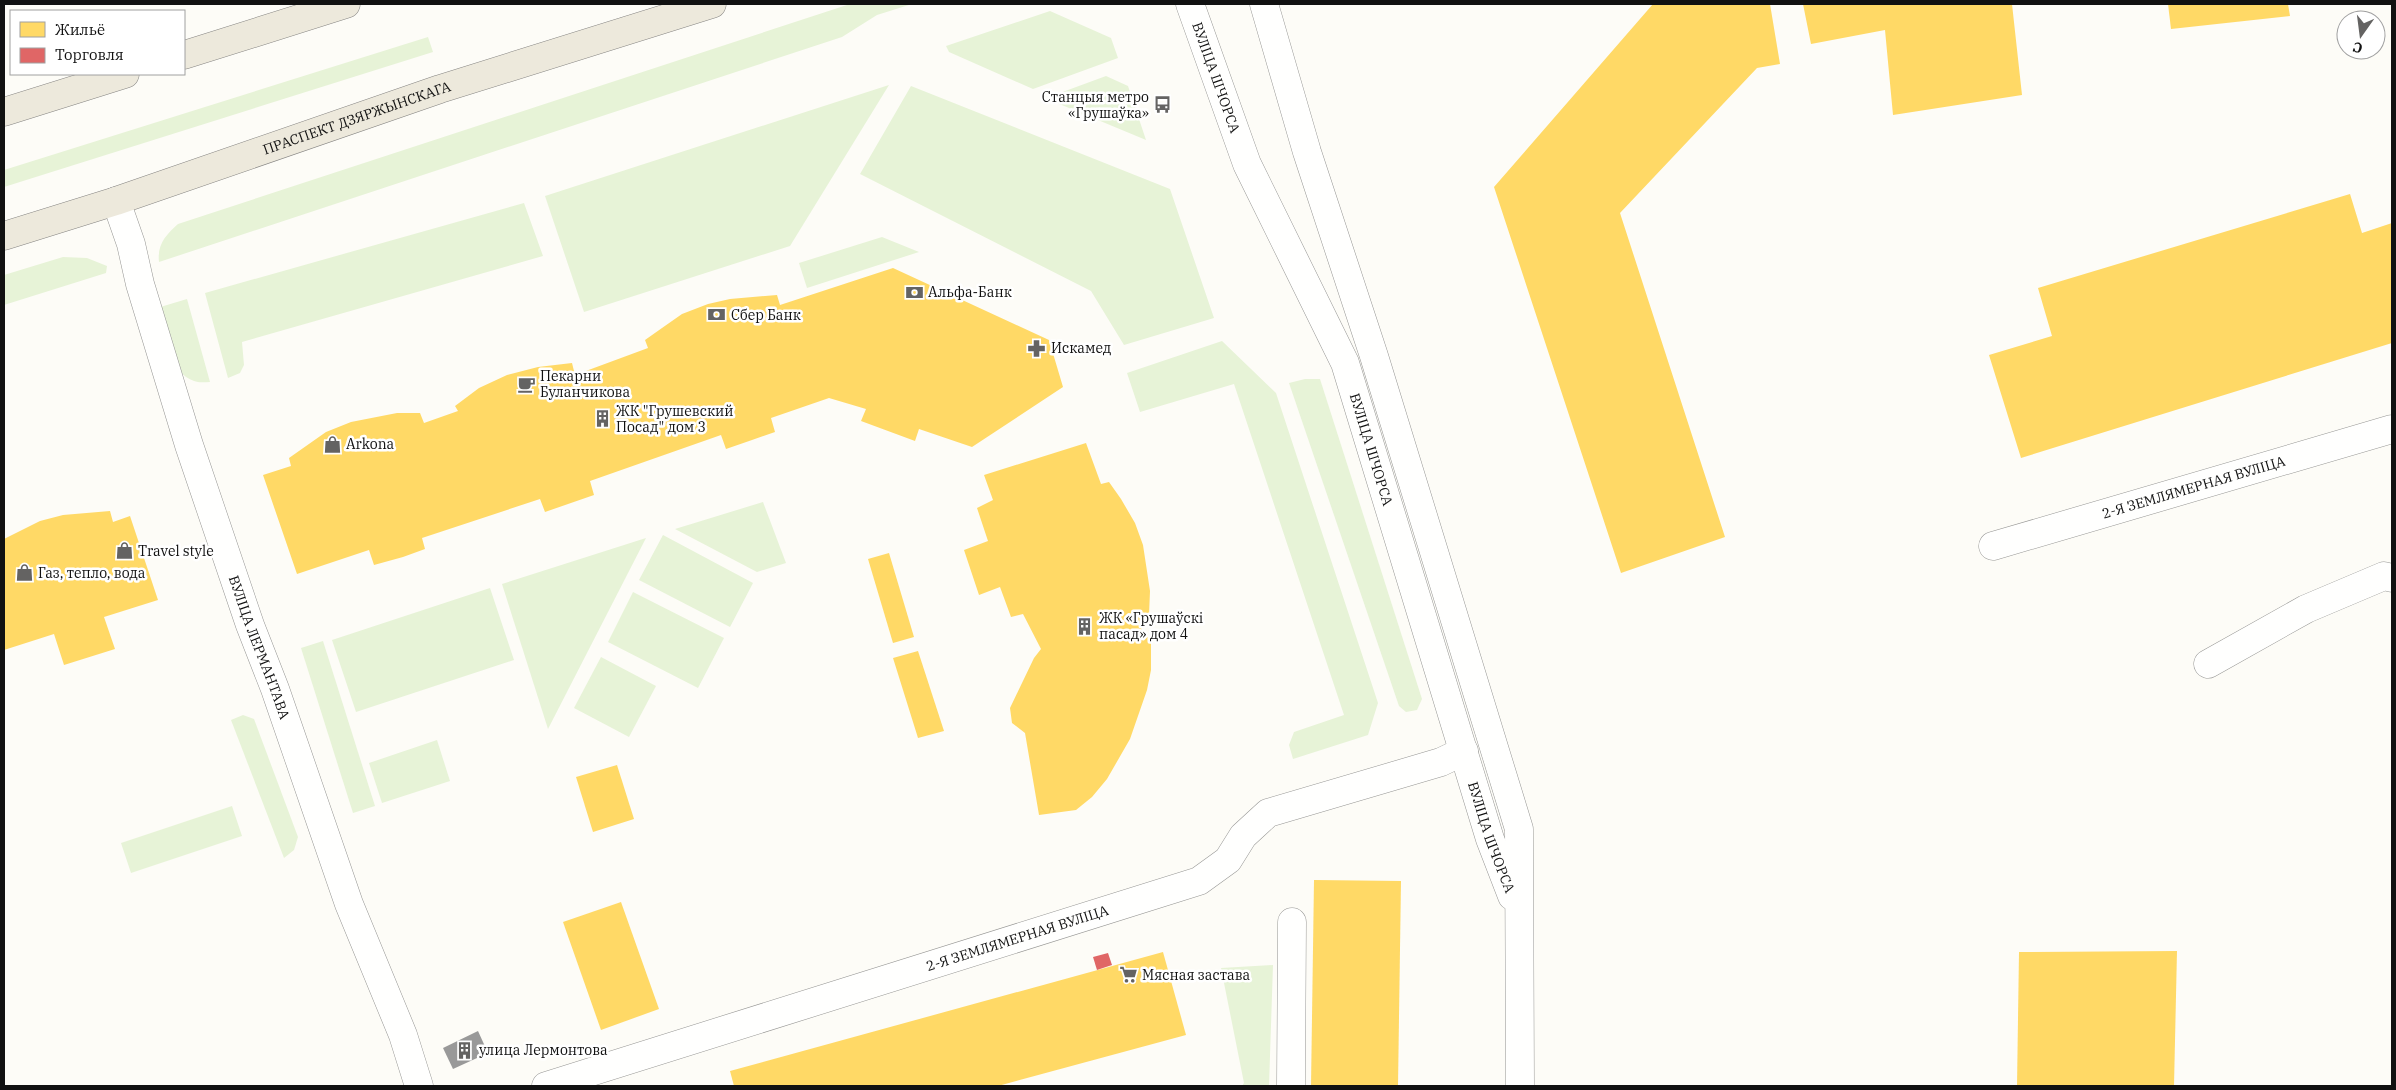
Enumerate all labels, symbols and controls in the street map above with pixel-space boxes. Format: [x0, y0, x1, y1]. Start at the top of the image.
legend [10, 10, 185, 75]
north arrow [2336, 10, 2386, 60]
street label: ВУЛІЦА ШЧОРСА [1188, 19, 1244, 136]
text: Жильё [55, 20, 105, 39]
text: С [2351, 38, 2365, 57]
text: Торговля [55, 45, 124, 64]
street label: ПРАСПЕКТ ДЗЯРЖЫНСКАГА [260, 77, 453, 159]
place label: Станцыя метро «Грушаўка» [1042, 88, 1149, 122]
bus stop icon: Станцыя метро «Грушаўка» [1153, 95, 1173, 115]
bank icon: Альфа-Банк [904, 282, 924, 302]
place label: Альфа-Банк [928, 283, 1012, 301]
bank icon: Сбер Банк [707, 305, 727, 325]
place label: Сбер Банк [731, 306, 801, 324]
pharmacy icon: Искамед [1027, 338, 1047, 358]
place label: Искамед [1051, 339, 1112, 357]
place label: Пекарни Буланчикова [540, 367, 630, 401]
cafe icon: Пекарни Буланчикова [516, 374, 536, 394]
street label: ВУЛІЦА ШЧОРСА [1346, 391, 1397, 508]
place label: ЖК "Грушевский Посад" дом 3 [616, 402, 734, 436]
building icon: ЖК "Грушевский Посад" дом 3 [592, 409, 612, 429]
shop icon: Arkona [322, 434, 342, 454]
place label: Arkona [346, 435, 395, 453]
street label: 2-Я ЗЕМЛЯМЕРНАЯ ВУЛІЦА [2100, 452, 2288, 523]
shop icon: Travel style [114, 541, 134, 561]
place label: Travel style [138, 542, 214, 560]
shop icon: Газ, тепло, вода [14, 563, 34, 583]
place label: Газ, тепло, вода [38, 564, 146, 582]
street label: ВУЛІЦА ЛЕРМАНТАВА [225, 573, 294, 722]
place label: ЖК «Грушаўскі пасад» дом 4 [1099, 609, 1203, 643]
building icon: ЖК «Грушаўскі пасад» дом 4 [1075, 616, 1095, 636]
street label: ВУЛІЦА ШЧОРСА [1464, 779, 1519, 896]
street label: 2-Я ЗЕМЛЯМЕРНАЯ ВУЛІЦА [924, 901, 1111, 975]
supermarket icon: Мясная застава [1118, 965, 1138, 985]
place label: Мясная застава [1142, 966, 1251, 984]
building icon: улица Лермонтова [455, 1040, 475, 1060]
place label: улица Лермонтова [479, 1041, 608, 1059]

